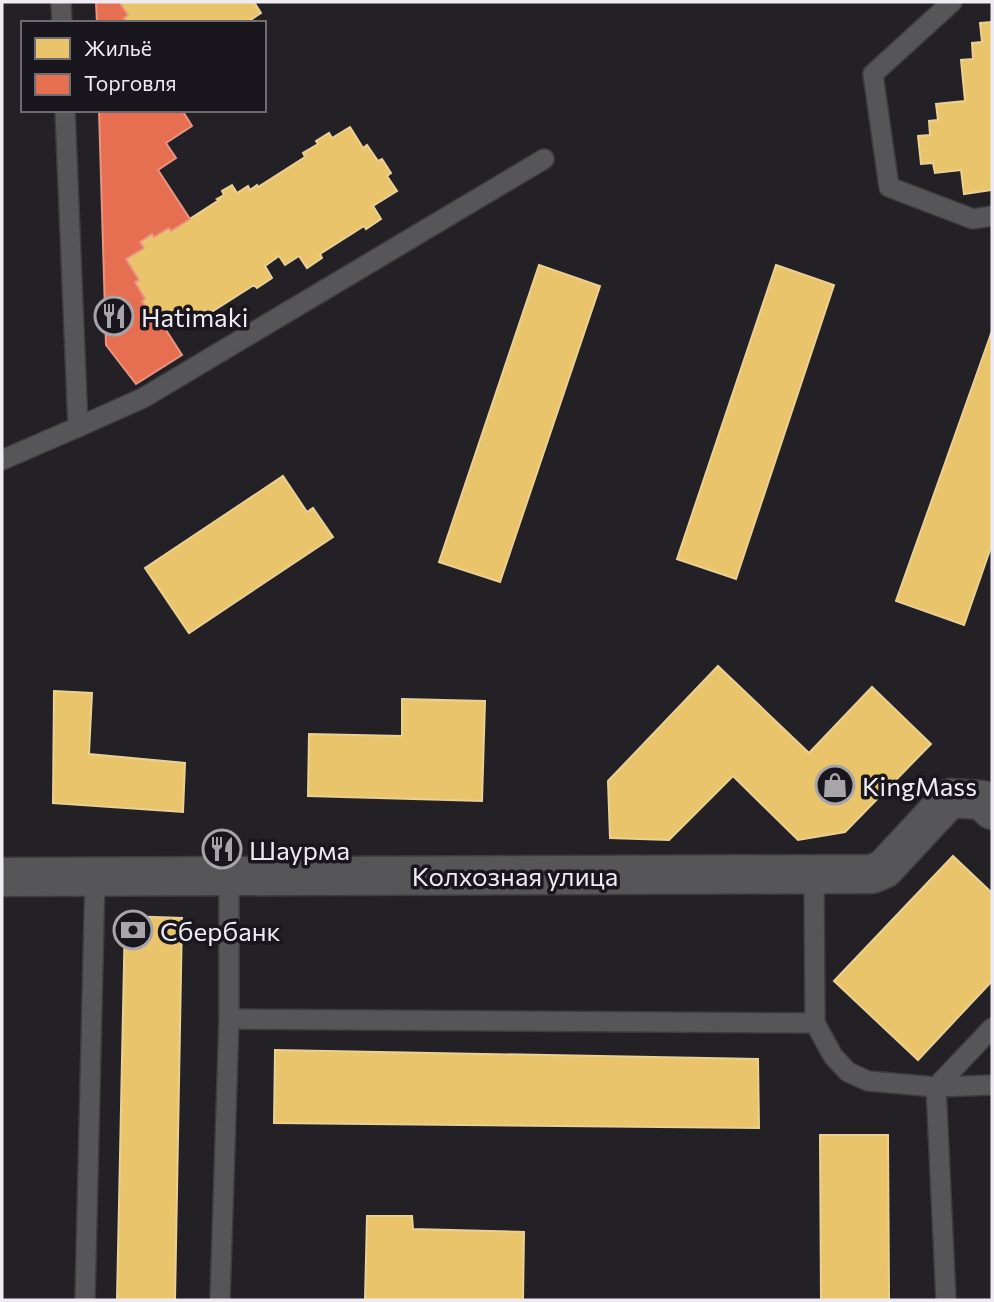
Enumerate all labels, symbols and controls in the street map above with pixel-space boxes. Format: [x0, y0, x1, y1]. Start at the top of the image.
legend [21, 21, 266, 112]
text: Жильё [84, 35, 152, 60]
text: Торговля [84, 70, 177, 95]
restaurant icon: Hatimaki [93, 295, 135, 337]
place label: Hatimaki [141, 301, 248, 332]
shop icon: KingMass [814, 764, 856, 806]
place label: KingMass [862, 770, 977, 801]
restaurant icon: Шаурма [201, 828, 243, 870]
place label: Шаурма [249, 834, 350, 865]
street label: Колхозная улица [412, 860, 618, 891]
bank icon: Сбербанк [112, 909, 154, 951]
place label: Сбербанк [160, 915, 281, 946]

